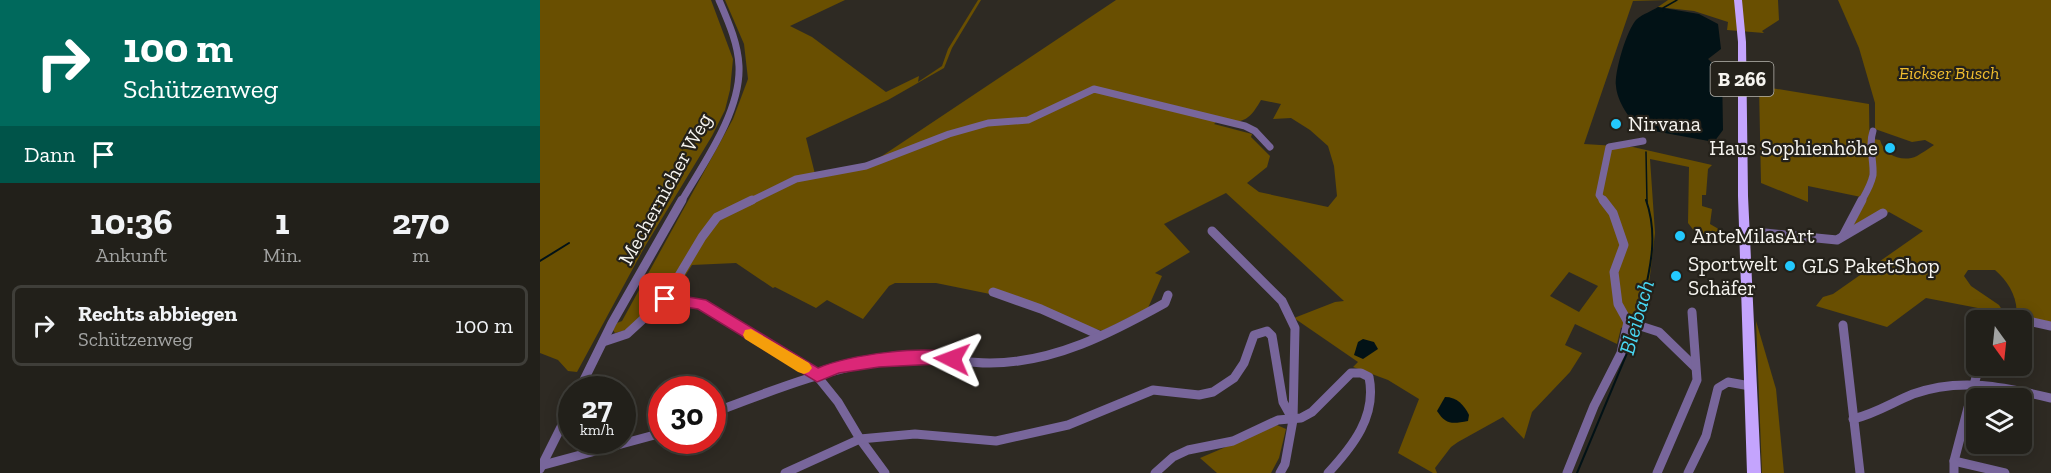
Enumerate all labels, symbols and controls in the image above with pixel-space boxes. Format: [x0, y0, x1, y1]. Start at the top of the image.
text: 100 m [123, 22, 233, 73]
icon: right [24, 24, 102, 102]
road number: B 266 [1710, 62, 1774, 96]
park label: Eickser Busch [1899, 62, 1999, 84]
text: Schützenweg [123, 73, 278, 105]
street label: Mechernicher Weg [612, 108, 717, 269]
place label: Nirvana [1628, 111, 1701, 136]
marker: Nirvana [1609, 117, 1623, 131]
place label: Haus Sophienhöhe [1709, 135, 1878, 160]
icon: arrive [87, 138, 120, 171]
text: Dann [24, 141, 75, 168]
marker: Haus Sophienhöhe [1883, 141, 1897, 155]
text: 10:36 [90, 200, 173, 243]
text: 1 [275, 200, 290, 243]
text: 270 [392, 200, 450, 243]
place label: AnteMilasArt [1692, 223, 1815, 248]
marker: AnteMilasArt [1673, 229, 1687, 243]
text: Ankunft [96, 243, 167, 267]
text: Min. [263, 243, 302, 267]
text: m [412, 243, 430, 267]
place label: Sportwelt Schäfer [1688, 251, 1777, 300]
place label: GLS PaketShop [1802, 253, 1940, 278]
marker: GLS PaketShop [1783, 259, 1797, 273]
marker: Sportwelt Schäfer [1669, 269, 1683, 283]
pin [639, 273, 690, 324]
water label: Bleibach [1613, 277, 1660, 358]
icon: arrive [648, 282, 681, 315]
text: Rechts abbiegen [78, 300, 237, 327]
icon: right [27, 309, 60, 342]
north arrow [1966, 310, 2032, 376]
map controls [1966, 310, 2032, 454]
text: 100 m [455, 312, 513, 339]
text: Schützenweg [78, 327, 193, 351]
position arrow [920, 327, 984, 391]
speed limit sign: 30 [648, 376, 726, 454]
button: layers [1966, 388, 2032, 454]
text: 27 [582, 390, 612, 426]
text: km/h [580, 421, 614, 439]

